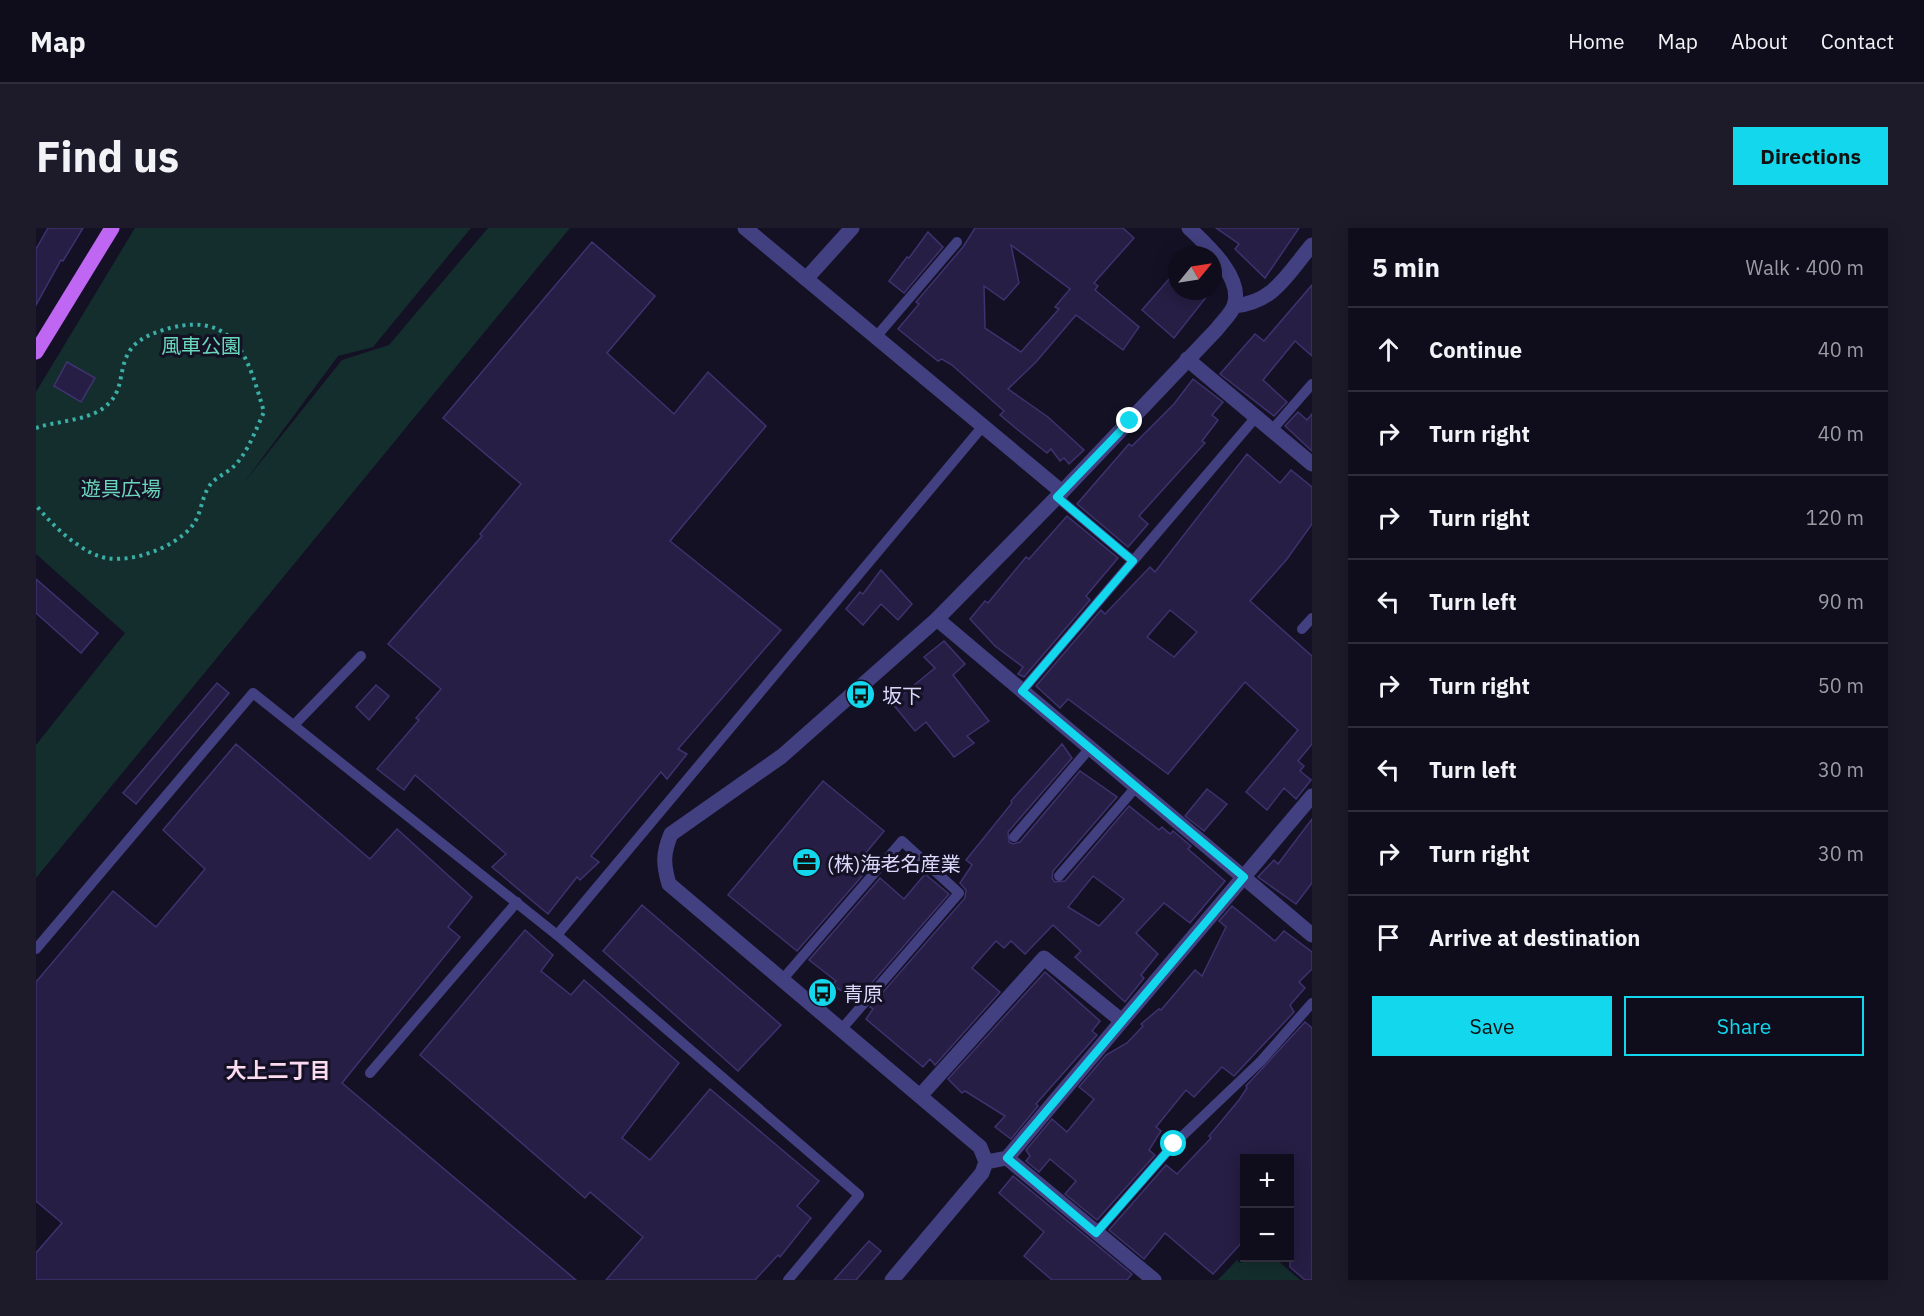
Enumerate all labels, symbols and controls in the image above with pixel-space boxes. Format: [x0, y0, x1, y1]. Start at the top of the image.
text: Map [30, 23, 86, 60]
text: Home [1568, 27, 1625, 55]
text: Map [1658, 27, 1698, 55]
text: About [1731, 27, 1788, 55]
text: Contact [1821, 27, 1894, 55]
button: Directions [1733, 127, 1888, 185]
text: Find us [36, 129, 179, 184]
north arrow [1168, 246, 1222, 300]
text: 5 min [1372, 250, 1440, 284]
text: Walk · 400 m [1746, 254, 1864, 281]
park label: 風車公園 [161, 332, 241, 359]
icon: ahead [1372, 333, 1405, 366]
text: Continue [1429, 335, 1522, 364]
text: 40 m [1818, 336, 1864, 363]
route end [1116, 407, 1142, 433]
icon: right [1372, 417, 1405, 450]
text: Turn right [1429, 419, 1530, 448]
text: 40 m [1818, 420, 1864, 447]
park label: 遊具広場 [81, 475, 161, 502]
icon: right [1372, 501, 1405, 534]
text: Turn right [1429, 503, 1530, 532]
text: 120 m [1806, 504, 1864, 531]
icon: left [1372, 585, 1405, 618]
text: Turn left [1429, 587, 1517, 616]
text: 90 m [1818, 588, 1864, 615]
icon: right [1372, 669, 1405, 702]
text: Turn right [1429, 671, 1530, 700]
text: 50 m [1818, 672, 1864, 699]
bus stop icon: 坂下 [845, 679, 877, 711]
place label: 坂下 [882, 682, 922, 709]
icon: left [1372, 753, 1405, 786]
text: Turn left [1429, 755, 1517, 784]
text: 30 m [1818, 756, 1864, 783]
icon: right [1372, 837, 1405, 870]
text: Turn right [1429, 839, 1530, 868]
text: 30 m [1818, 840, 1864, 867]
office icon: (株)海老名産業 [790, 847, 822, 879]
place label: (株)海老名産業 [827, 850, 960, 877]
icon: arrive [1372, 921, 1405, 954]
text: Arrive at destination [1429, 923, 1640, 952]
bus stop icon: 青原 [806, 977, 838, 1009]
place label: 青原 [843, 980, 883, 1007]
button: Save [1372, 996, 1612, 1056]
button: Share [1624, 996, 1864, 1056]
district label: 大上二丁目 [226, 1056, 331, 1084]
route start [1160, 1130, 1186, 1156]
map controls [1240, 1154, 1294, 1262]
button: + [1240, 1154, 1294, 1208]
button: − [1240, 1208, 1294, 1262]

